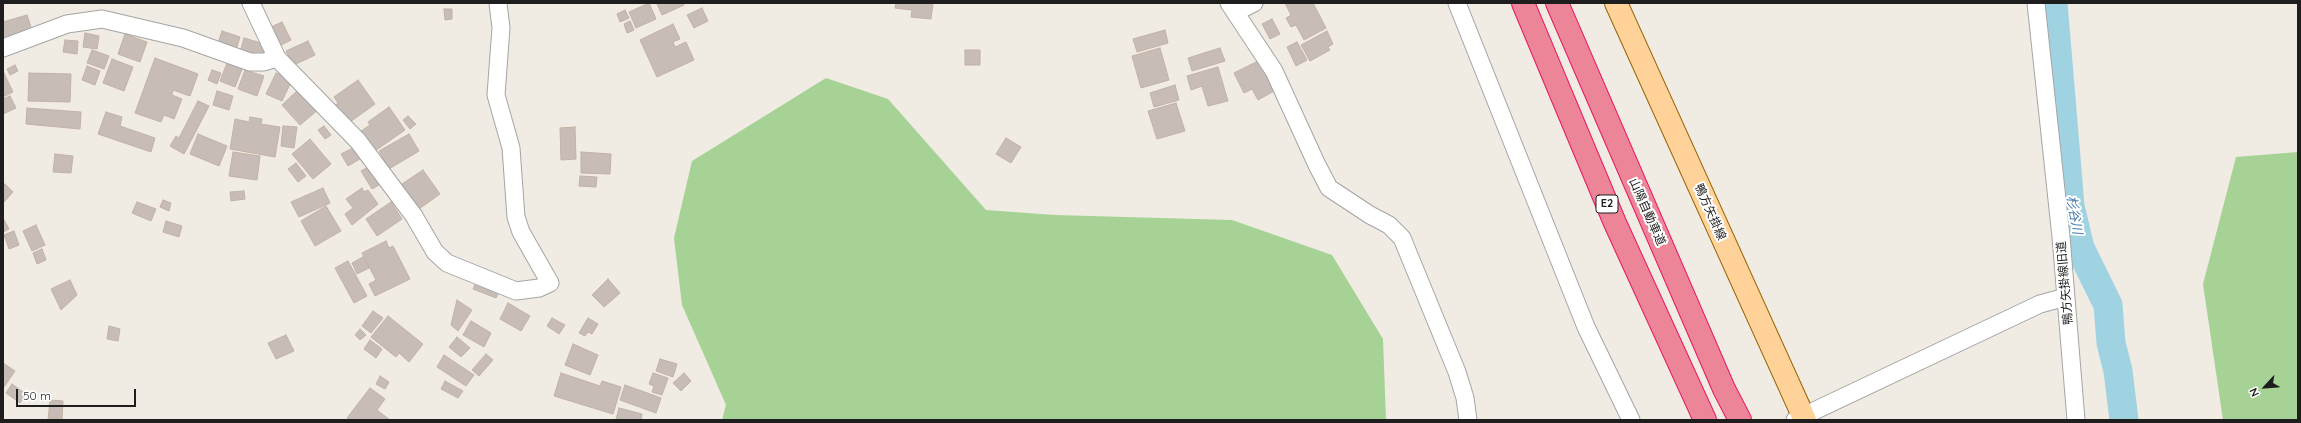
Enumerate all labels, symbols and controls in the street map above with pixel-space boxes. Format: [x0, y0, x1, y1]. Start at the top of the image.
street label: 山陽自動車道 [1626, 176, 1668, 248]
street label: 鴨方矢掛線 [1691, 182, 1729, 242]
water label: 杉谷川 [2063, 194, 2085, 236]
road number: E2 [1596, 195, 1618, 213]
street label: 鴨方矢掛線旧道 [2054, 241, 2076, 325]
north arrow [2245, 367, 2285, 407]
scale bar [18, 381, 138, 407]
text: N [2246, 386, 2262, 399]
text: 50 m [23, 388, 51, 403]

